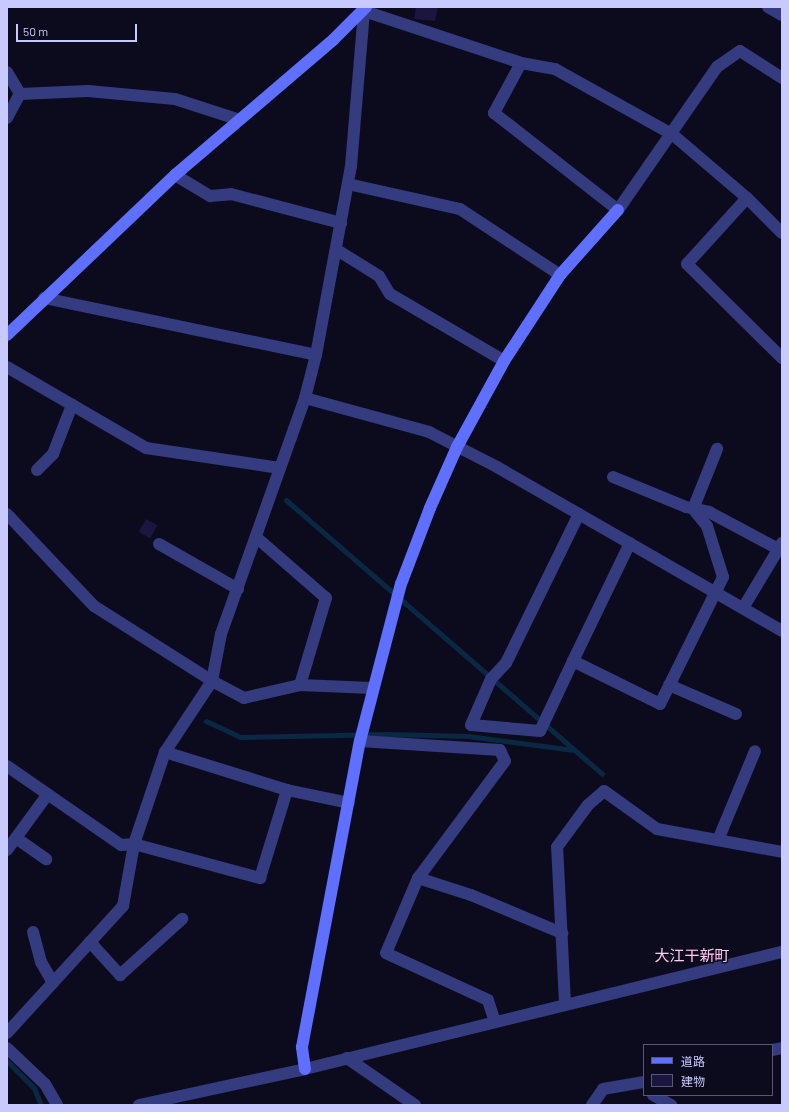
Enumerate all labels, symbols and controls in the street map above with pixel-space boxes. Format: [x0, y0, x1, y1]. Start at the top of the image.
scale bar [18, 16, 139, 42]
text: 50 m [23, 24, 48, 38]
district label: 大江干新町 [655, 947, 729, 965]
legend [643, 1044, 773, 1096]
text: 道路 [681, 1054, 705, 1068]
text: 建物 [681, 1074, 705, 1088]

